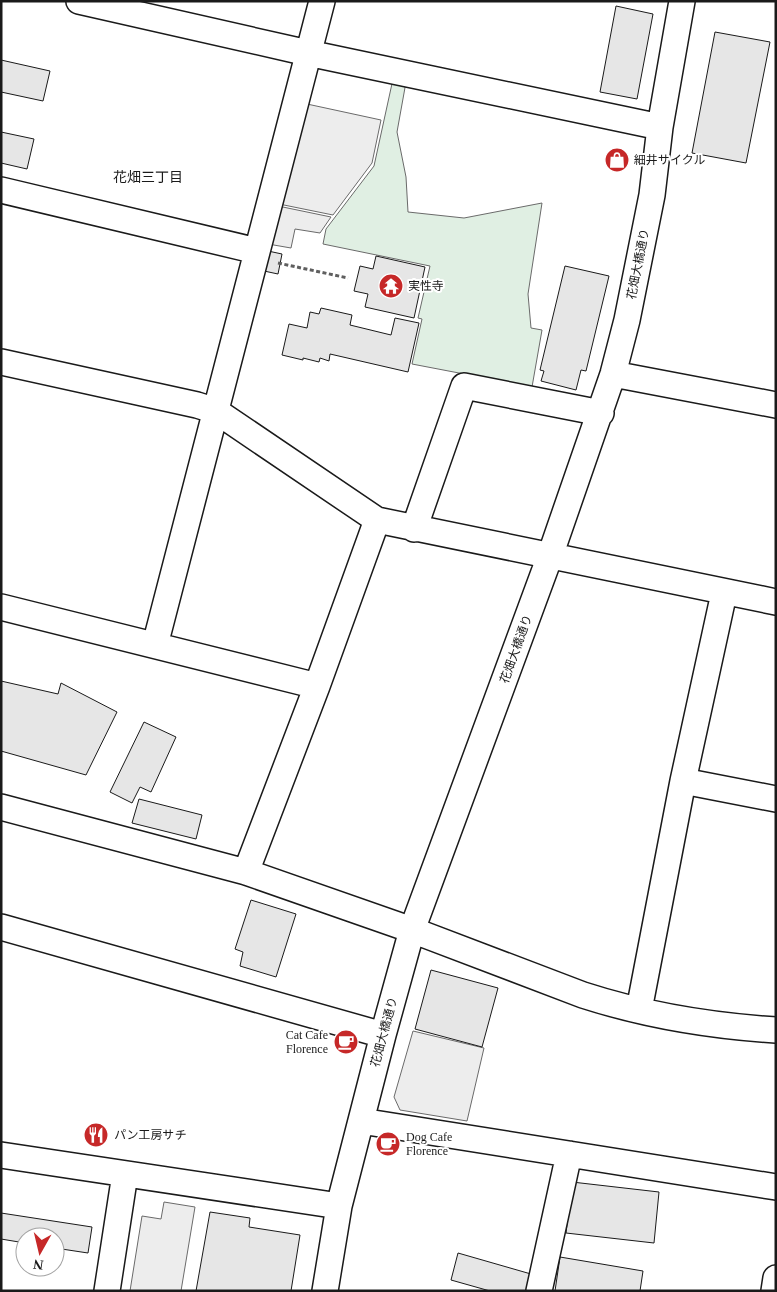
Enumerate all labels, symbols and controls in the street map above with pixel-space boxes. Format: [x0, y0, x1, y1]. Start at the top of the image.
shop icon: 細井サイクル [604, 147, 630, 173]
place label: 細井サイクル [634, 153, 705, 167]
district label: 花畑三丁目 [113, 170, 183, 185]
street label: 花畑大橋通り [624, 227, 652, 301]
temple icon: 実性寺 [378, 273, 404, 299]
place label: 実性寺 [408, 279, 444, 293]
street label: 花畑大橋通り [497, 613, 535, 685]
street label: 花畑大橋通り [368, 995, 400, 1069]
place label: Cat Cafe Florence [286, 1028, 328, 1056]
cafe icon: Cat Cafe Florence [333, 1029, 359, 1055]
restaurant icon: パン工房サチ [83, 1122, 109, 1148]
place label: パン工房サチ [114, 1128, 187, 1142]
place label: Dog Cafe Florence [406, 1130, 452, 1158]
cafe icon: Dog Cafe Florence [375, 1131, 401, 1157]
north arrow [15, 1227, 65, 1277]
text: N [32, 1256, 44, 1273]

